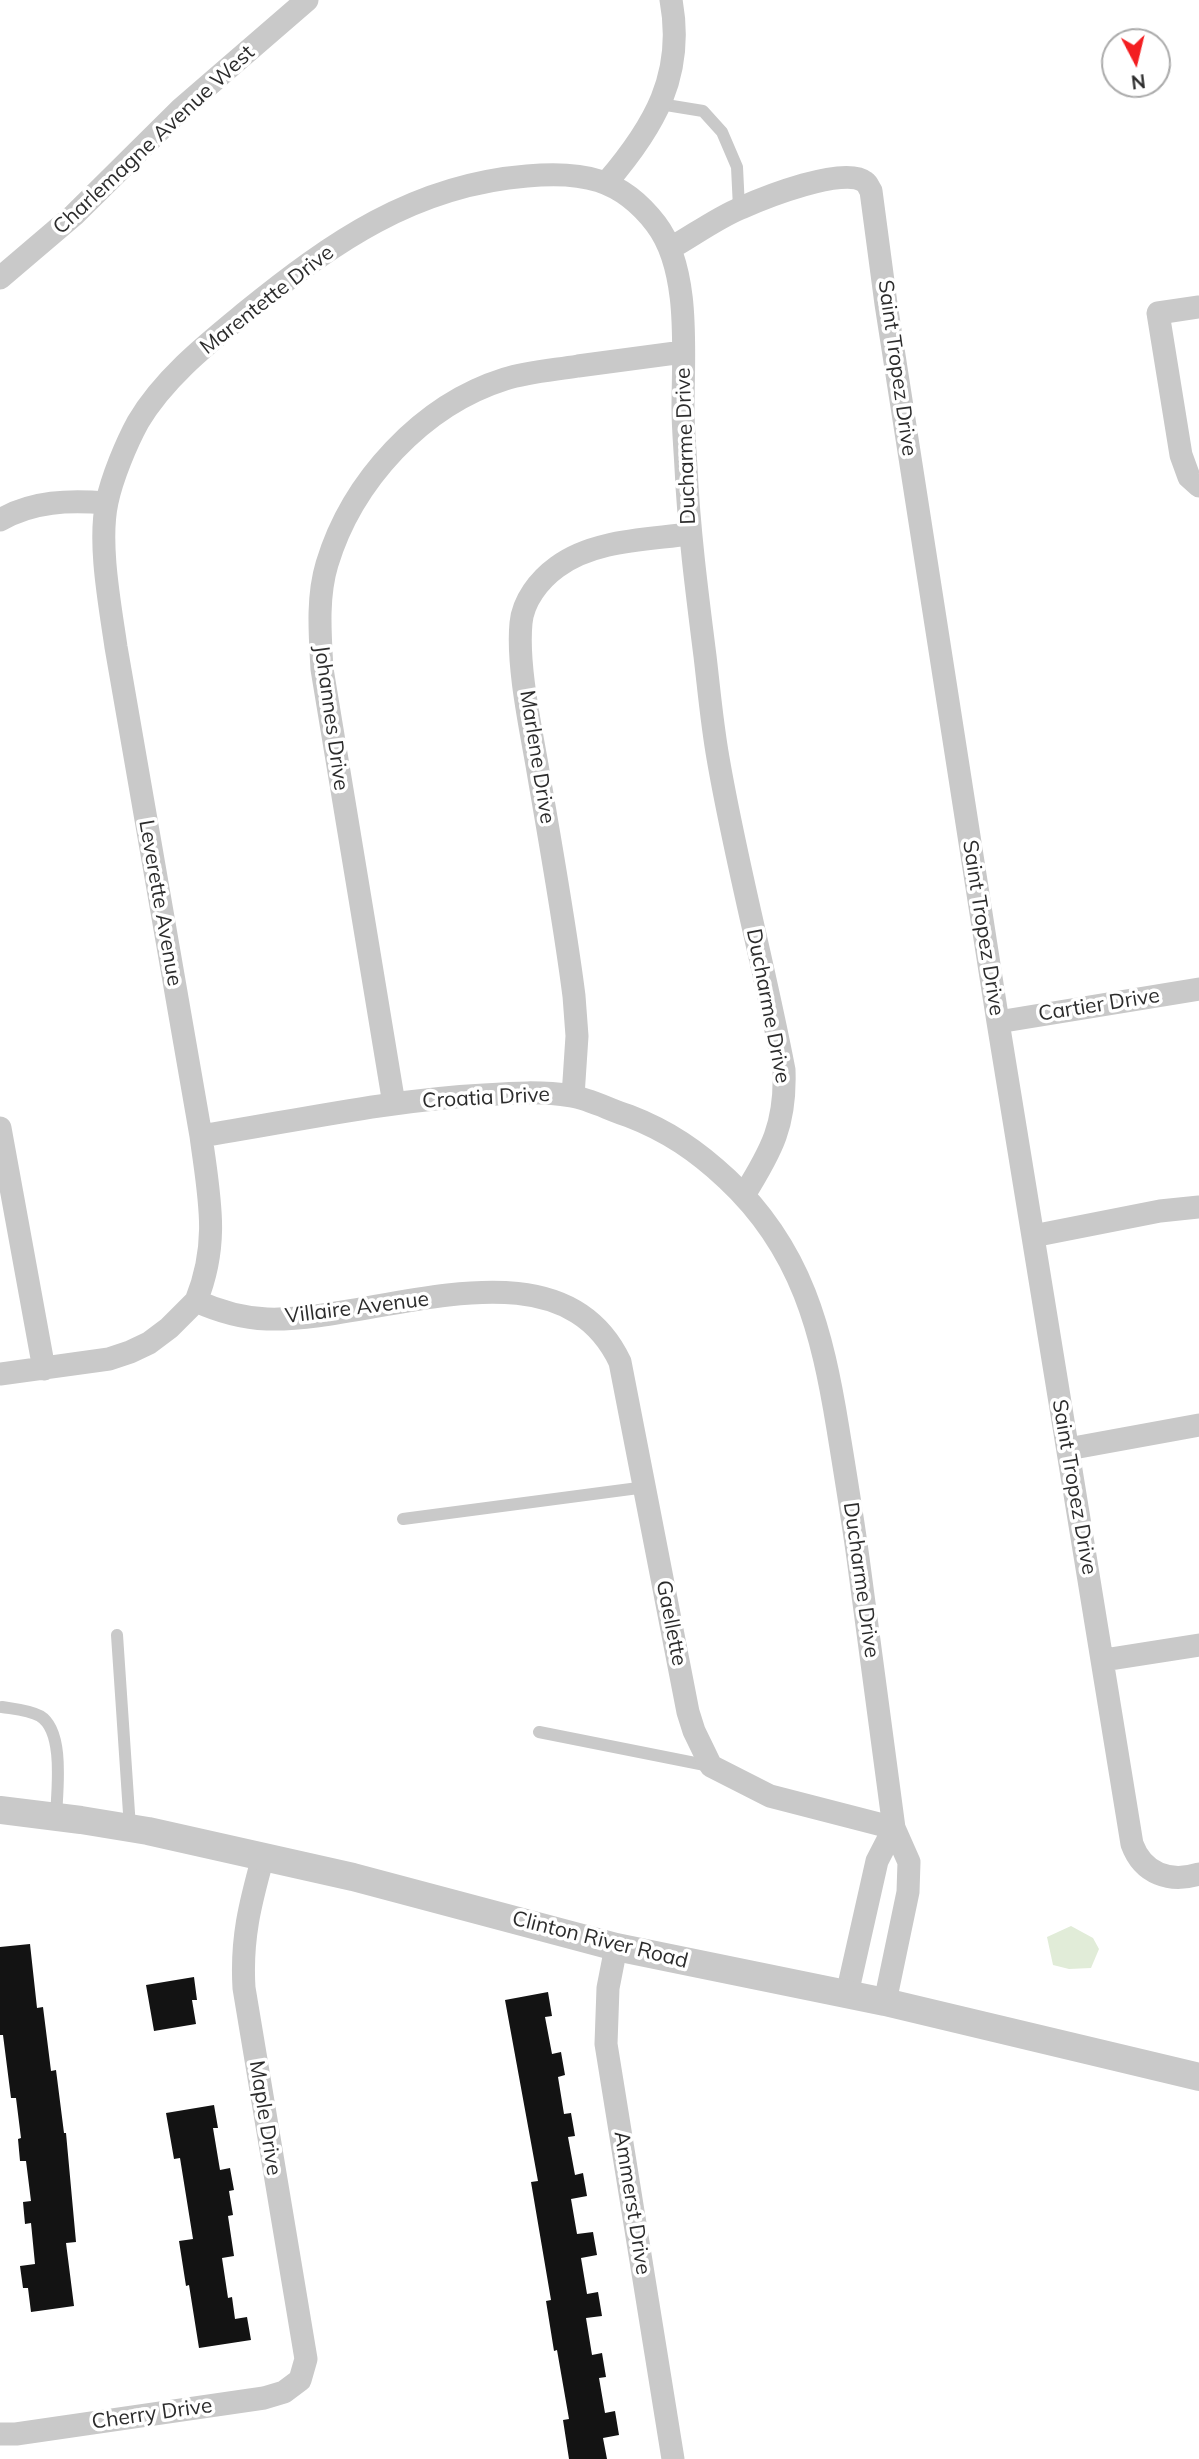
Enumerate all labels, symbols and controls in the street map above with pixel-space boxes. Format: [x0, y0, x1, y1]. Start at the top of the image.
north arrow [1101, 28, 1171, 98]
street label: Charlemagne Avenue West [48, 40, 260, 240]
text: N [1130, 69, 1147, 95]
street label: Marentette Drive [195, 240, 339, 360]
street label: Saint Tropez Drive [872, 278, 922, 458]
street label: Ducharme Drive [671, 367, 701, 525]
street label: Johannes Drive [308, 644, 354, 792]
street label: Marlene Drive [514, 689, 560, 825]
street label: Leverette Avenue [133, 818, 187, 988]
street label: Saint Tropez Drive [957, 838, 1009, 1018]
street label: Ducharme Drive [741, 927, 795, 1085]
street label: Cartier Drive [1037, 983, 1161, 1027]
street label: Croatia Drive [422, 1082, 550, 1114]
street label: Villaire Avenue [284, 1287, 430, 1329]
street label: Saint Tropez Drive [1046, 1397, 1102, 1577]
street label: Ducharme Drive [838, 1501, 884, 1659]
street label: Gaellette [650, 1578, 692, 1668]
street label: Clinton River Road [510, 1906, 690, 1974]
street label: Maple Drive [243, 2059, 287, 2177]
street label: Ammerst Drive [608, 2129, 656, 2277]
street label: Cherry Drive [90, 2393, 214, 2435]

